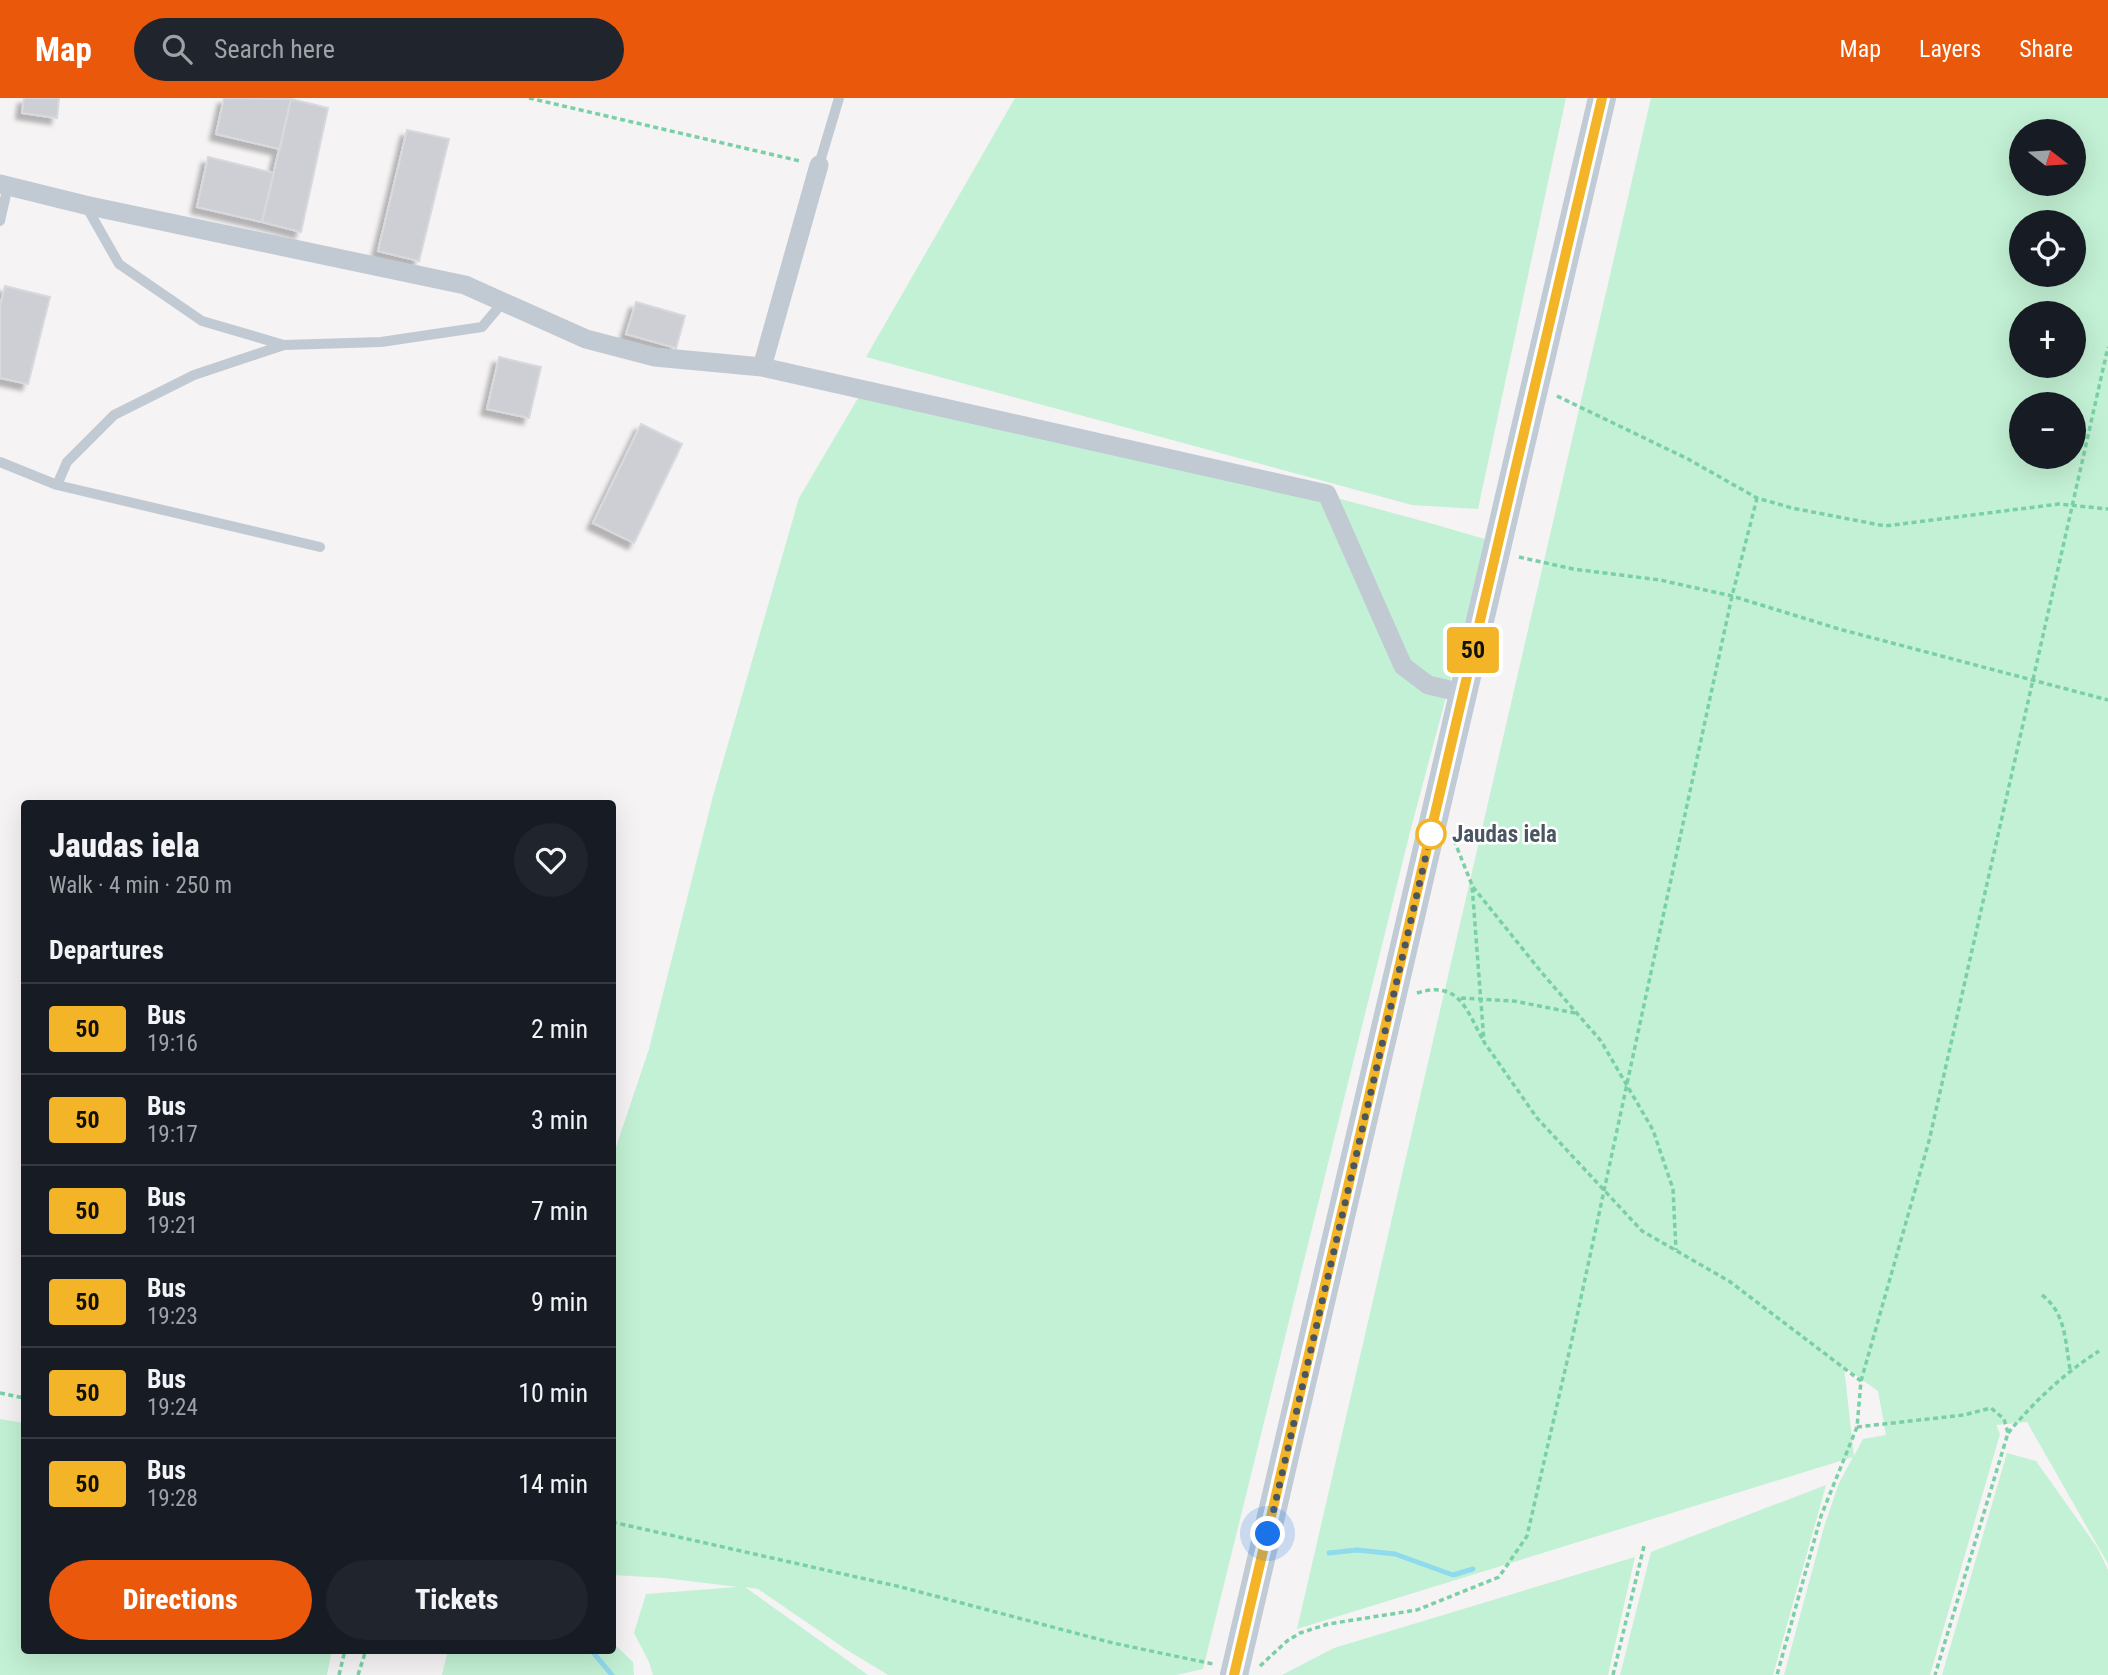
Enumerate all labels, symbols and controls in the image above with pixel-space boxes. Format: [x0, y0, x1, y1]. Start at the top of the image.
search box [134, 18, 624, 81]
text: Map [35, 30, 92, 69]
icon: search [158, 30, 196, 68]
text: Search here [214, 34, 335, 64]
text: Map [1840, 35, 1881, 63]
text: Layers [1919, 35, 1981, 63]
text: Share [2019, 35, 2073, 63]
north arrow [2009, 119, 2086, 196]
map controls [2009, 119, 2086, 469]
button: locate [2009, 210, 2086, 287]
button: + [2009, 301, 2086, 378]
button: − [2009, 392, 2086, 469]
line badge: 50 [1442, 627, 1504, 673]
text: 50 [1461, 636, 1485, 664]
marker: Jaudas iela [1416, 819, 1446, 849]
place label: Jaudas iela [1452, 821, 1557, 848]
button: heart [514, 823, 588, 897]
text: Jaudas iela [49, 826, 200, 865]
text: Walk · 4 min · 250 m [49, 872, 232, 899]
text: Departures [49, 935, 164, 965]
text: Bus [147, 1000, 186, 1030]
text: 2 min [531, 1014, 588, 1044]
text: 50 [75, 1015, 100, 1043]
text: 19:16 [147, 1030, 198, 1057]
text: Bus [147, 1091, 186, 1121]
text: 3 min [531, 1105, 588, 1135]
text: 50 [75, 1106, 100, 1134]
text: 19:17 [147, 1121, 198, 1148]
text: Bus [147, 1182, 186, 1212]
text: 7 min [531, 1196, 588, 1226]
text: 50 [75, 1197, 100, 1225]
text: 19:21 [147, 1212, 198, 1239]
text: Bus [147, 1273, 186, 1303]
text: 9 min [531, 1287, 588, 1317]
text: 50 [75, 1288, 100, 1316]
text: 19:23 [147, 1303, 198, 1330]
text: Bus [147, 1364, 186, 1394]
text: 10 min [518, 1378, 588, 1408]
text: 50 [75, 1379, 100, 1407]
text: 19:24 [147, 1394, 198, 1421]
text: Bus [147, 1455, 186, 1485]
text: 14 min [518, 1469, 588, 1499]
text: 50 [75, 1470, 100, 1498]
text: 19:28 [147, 1485, 198, 1512]
your location [1250, 1516, 1285, 1551]
button: Directions [49, 1560, 312, 1640]
button: Tickets [326, 1560, 588, 1640]

